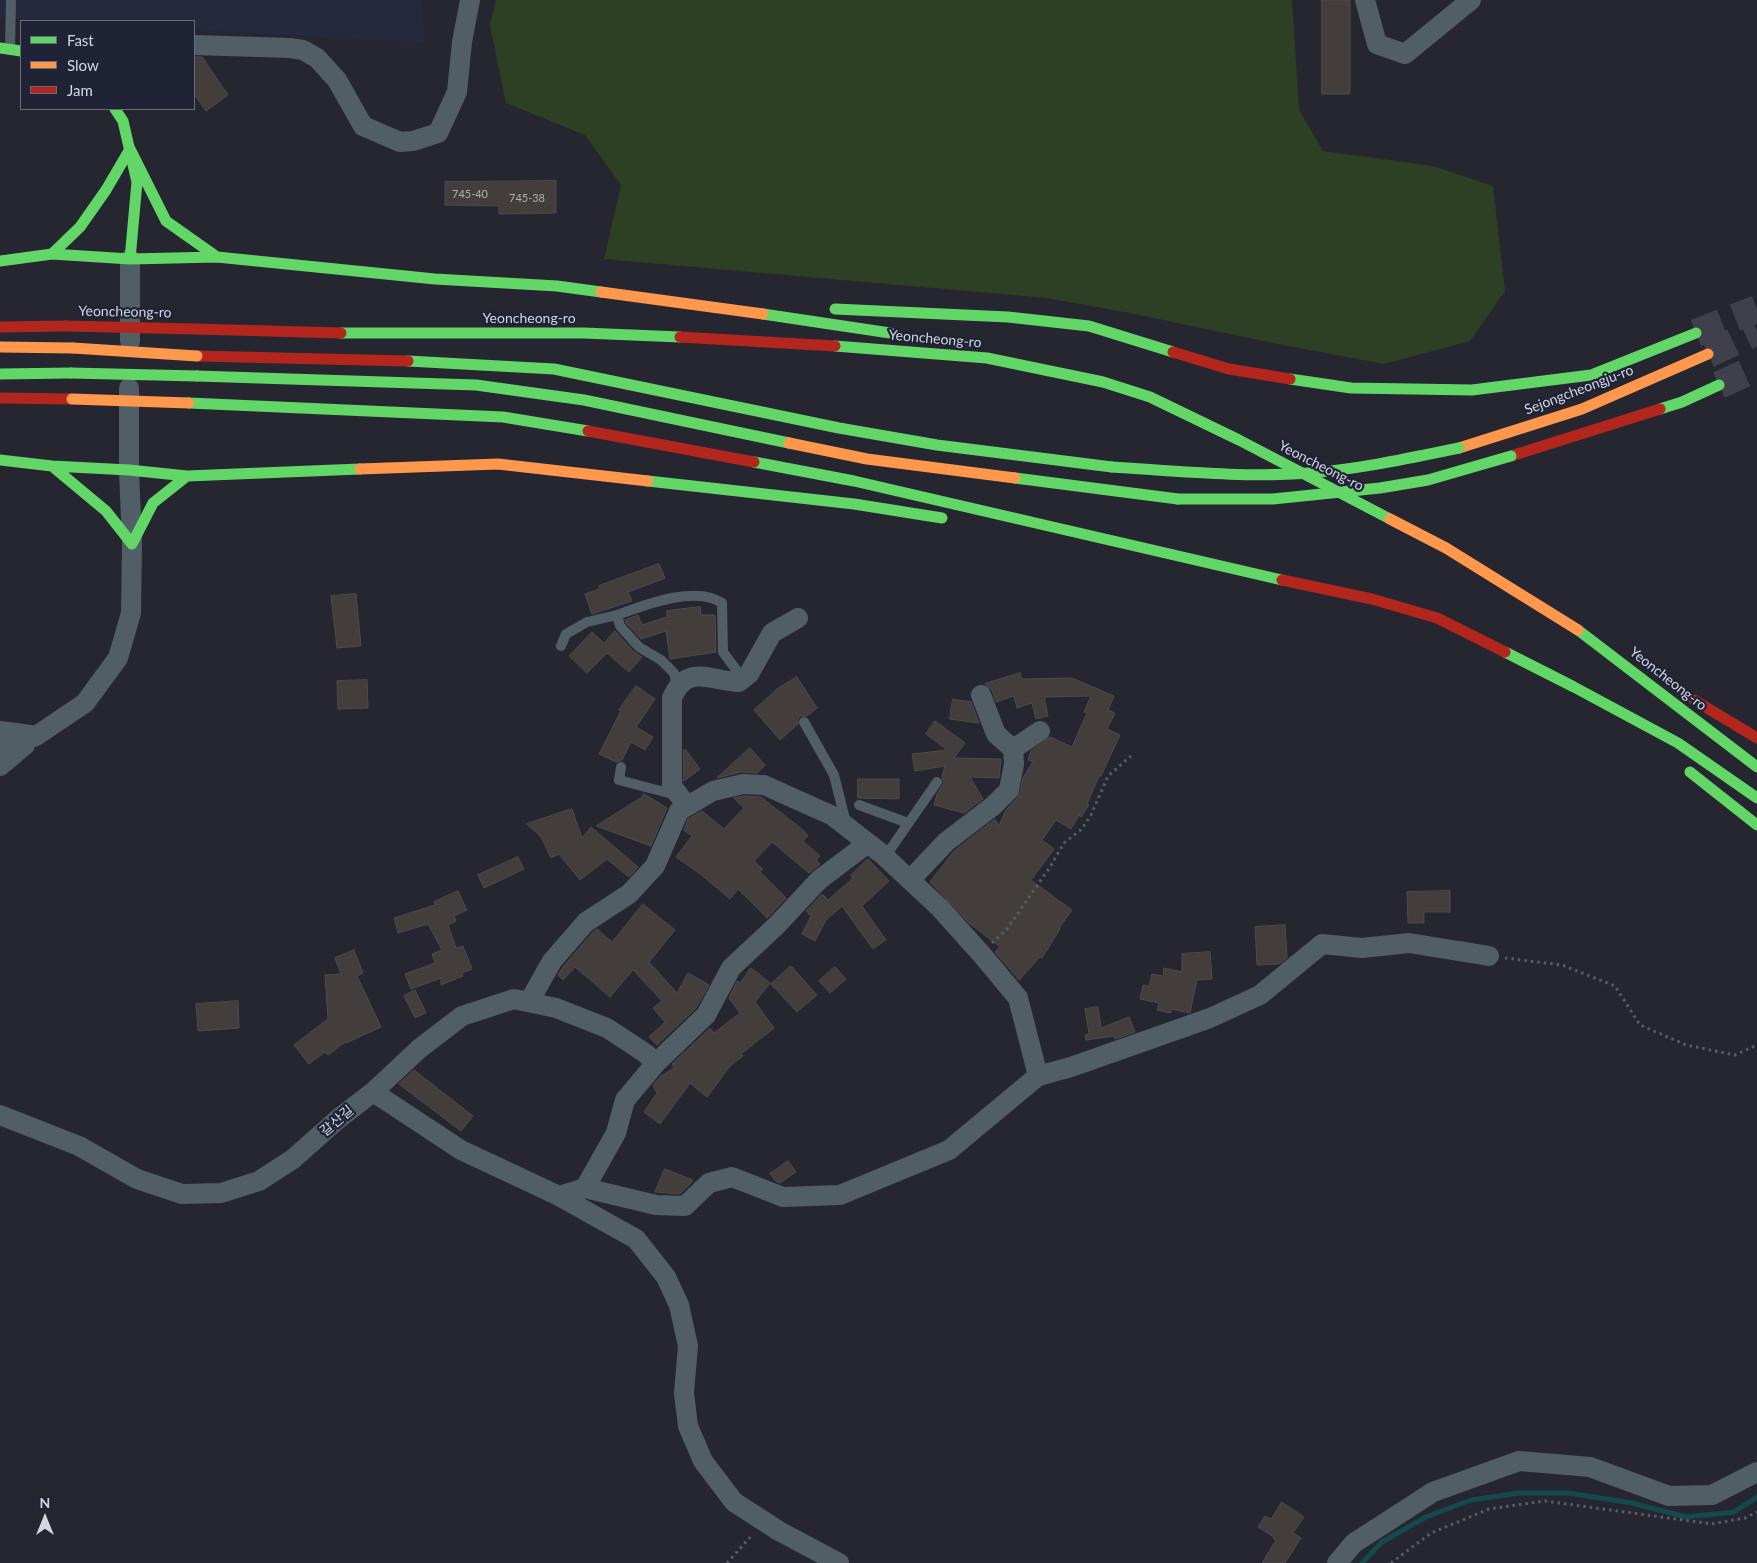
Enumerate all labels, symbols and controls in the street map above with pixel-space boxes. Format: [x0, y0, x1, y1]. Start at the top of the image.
legend [20, 20, 195, 110]
text: Fast [67, 31, 94, 49]
text: Slow [67, 56, 99, 74]
text: Jam [67, 81, 93, 99]
house number: 745-40 [452, 187, 488, 201]
house number: 745-38 [509, 191, 545, 205]
street label: Yeoncheong-ro [78, 303, 172, 321]
street label: Yeoncheong-ro [482, 310, 576, 326]
street label: Yeoncheong-ro [888, 327, 982, 351]
street label: Sejongcheongju-ro [1522, 362, 1636, 418]
street label: Yeoncheong-ro [1276, 437, 1366, 495]
street label: Yeoncheong-ro [1626, 644, 1710, 714]
street label: 갈산길 [317, 1102, 357, 1140]
north arrow [20, 1493, 70, 1543]
text: N [40, 1494, 50, 1511]

